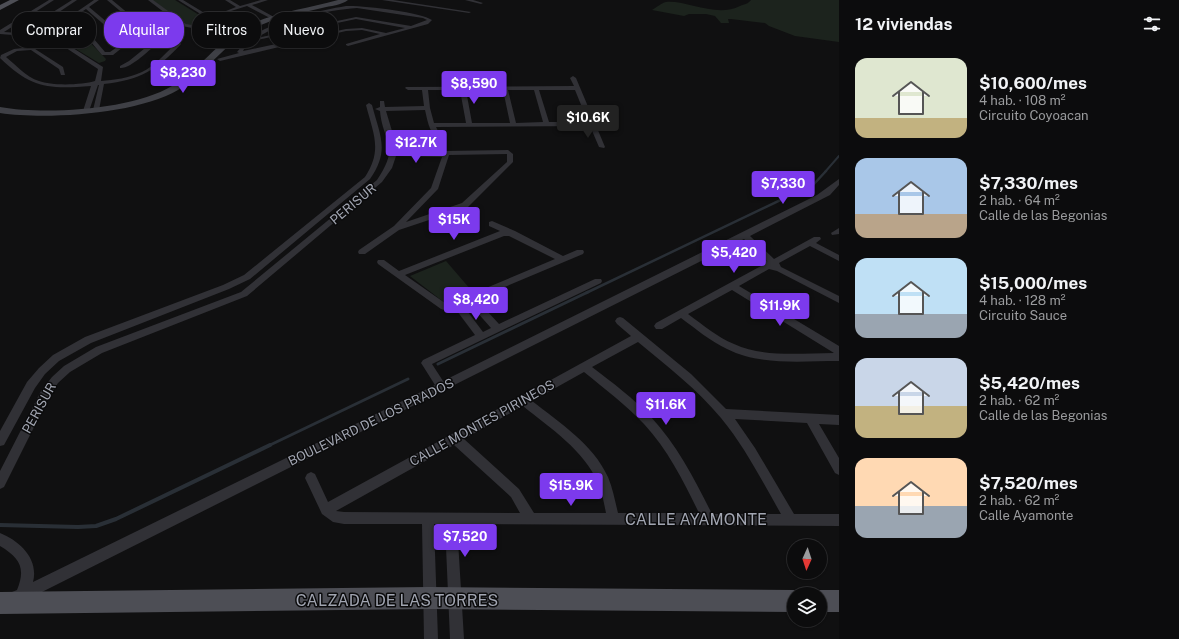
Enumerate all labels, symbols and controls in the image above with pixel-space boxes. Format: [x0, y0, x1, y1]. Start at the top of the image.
chip: Comprar [12, 12, 96, 48]
chip: Alquilar [104, 12, 184, 48]
chip: Filtros [192, 12, 261, 48]
chip: Nuevo [269, 12, 338, 48]
icon: filters [1141, 13, 1163, 35]
text: 12 viviendas [855, 14, 952, 34]
pin: $8,230 [150, 60, 216, 94]
text: $8,230 [160, 65, 206, 80]
pin: $8,590 [441, 71, 507, 105]
text: $10,600/mes [979, 73, 1087, 93]
icon: home [887, 74, 935, 122]
text: $8,590 [451, 76, 497, 91]
text: 4 hab. · 108 m² [979, 93, 1066, 108]
pin: $10.6K [555, 105, 621, 139]
text: Circuito Coyoacan [979, 108, 1089, 123]
text: $10.6K [566, 110, 610, 125]
pin: $12.7K [383, 130, 449, 164]
text: $12.7K [395, 135, 437, 150]
pin: $7,330 [750, 171, 816, 205]
text: $7,330/mes [979, 173, 1078, 193]
icon: home [887, 174, 935, 222]
text: $7,330 [761, 176, 805, 191]
street label: PERISUR [327, 180, 379, 228]
text: 2 hab. · 64 m² [979, 193, 1060, 208]
pin: $15K [430, 207, 478, 241]
text: Calle de las Begonias [979, 208, 1107, 223]
text: $15K [438, 212, 470, 227]
pin: $5,420 [701, 240, 767, 274]
text: $5,420 [711, 245, 757, 260]
text: $15,000/mes [979, 273, 1087, 293]
icon: home [887, 274, 935, 322]
pin: $8,420 [443, 287, 509, 321]
text: $8,420 [453, 292, 499, 307]
pin: $11.9K [747, 293, 813, 327]
text: 4 hab. · 128 m² [979, 293, 1065, 308]
text: $11.9K [759, 298, 801, 313]
text: Circuito Sauce [979, 308, 1067, 323]
text: $5,420/mes [979, 373, 1080, 393]
icon: home [887, 374, 935, 422]
street label: BOULEVARD DE LOS PRADOS [286, 375, 456, 469]
street label: CALLE MONTES PIRINEOS [407, 377, 557, 469]
street label: PERISUR [19, 380, 59, 436]
pin: $11.6K [633, 392, 699, 426]
text: 2 hab. · 62 m² [979, 393, 1059, 408]
text: $11.6K [645, 397, 687, 412]
text: Calle de las Begonias [979, 408, 1107, 423]
pin: $15.9K [538, 473, 604, 507]
text: $7,520/mes [979, 473, 1078, 493]
icon: home [887, 474, 935, 522]
text: $15.9K [549, 478, 593, 493]
text: 2 hab. · 62 m² [979, 493, 1059, 508]
text: Calle Ayamonte [979, 508, 1073, 523]
street label: CALLE AYAMONTE [625, 510, 767, 529]
pin: $7,520 [432, 524, 498, 558]
text: $7,520 [443, 529, 487, 544]
north arrow [787, 539, 827, 579]
map controls [787, 539, 827, 627]
button: layers [787, 587, 827, 627]
street label: CALZADA DE LAS TORRES [296, 591, 498, 610]

